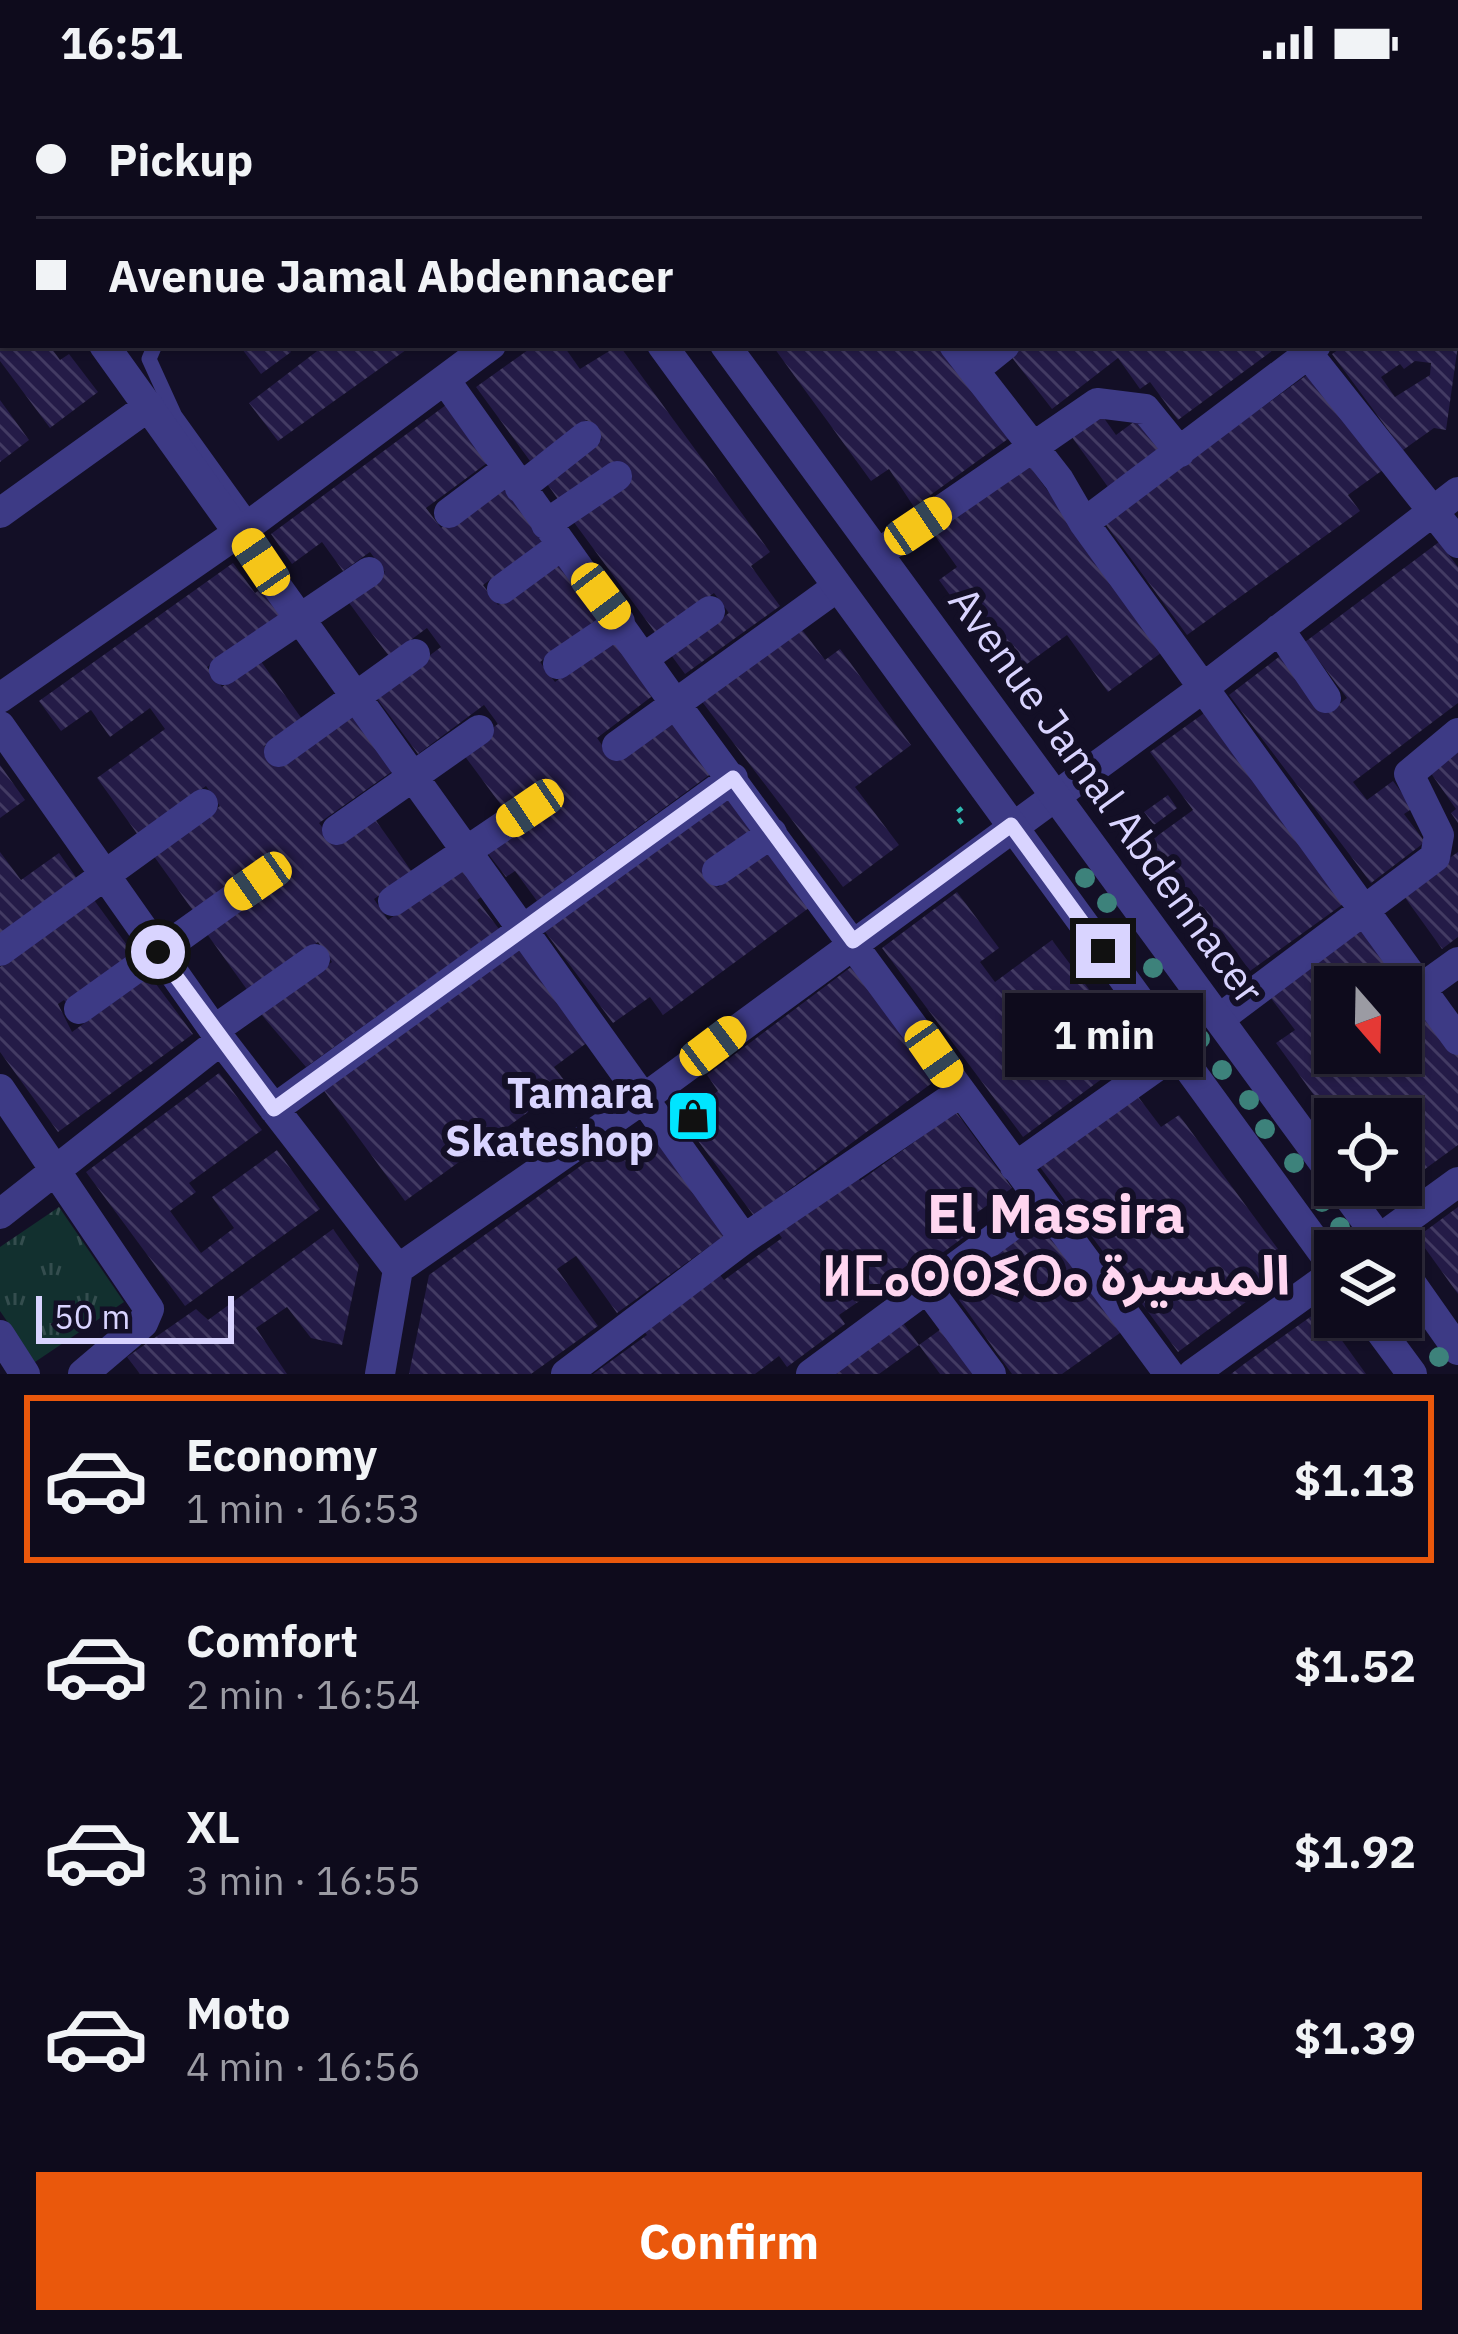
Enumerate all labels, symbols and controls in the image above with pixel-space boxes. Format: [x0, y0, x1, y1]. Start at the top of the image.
text: 16:51 [60, 13, 183, 71]
text: Pickup [108, 130, 253, 188]
text: Avenue Jamal Abdennacer [108, 246, 674, 304]
car [878, 491, 958, 561]
car [226, 522, 296, 602]
car [565, 556, 637, 636]
street label: Avenue Jamal Abdennacer [937, 576, 1277, 1014]
car [490, 773, 570, 843]
car [218, 846, 298, 916]
route end [1076, 924, 1130, 978]
route start [131, 925, 185, 979]
north arrow [1314, 966, 1422, 1074]
map controls [1314, 966, 1422, 1338]
callout: 1 min [1004, 993, 1202, 1077]
text: 1 min [1053, 1009, 1155, 1060]
car [673, 1010, 753, 1082]
car [899, 1014, 969, 1094]
place label: Tamara Skateshop [445, 1065, 654, 1168]
shop icon: Tamara Skateshop [665, 1088, 721, 1144]
button: locate [1314, 1098, 1422, 1206]
district label: El Massira ⵍⵎⴰⵙⵙⵉⵔⴰ المسيرة [822, 1178, 1290, 1310]
button: layers [1314, 1230, 1422, 1338]
scale bar [36, 1290, 234, 1343]
text: 50 m [54, 1295, 130, 1338]
icon: car [42, 1425, 150, 1533]
text: Economy [186, 1425, 377, 1483]
text: $1.13 [1294, 1450, 1416, 1508]
text: 1 min · 16:53 [186, 1483, 421, 1534]
icon: car [42, 1611, 150, 1719]
text: Comfort [186, 1611, 358, 1669]
text: $1.52 [1294, 1636, 1416, 1694]
text: 2 min · 16:54 [186, 1669, 421, 1720]
icon: car [42, 1797, 150, 1905]
text: XL [186, 1797, 240, 1855]
text: $1.92 [1294, 1822, 1416, 1880]
text: 3 min · 16:55 [186, 1855, 421, 1906]
icon: car [42, 1983, 150, 2091]
text: Moto [186, 1983, 290, 2041]
text: $1.39 [1294, 2008, 1416, 2066]
text: 4 min · 16:56 [186, 2041, 421, 2092]
button: Confirm [36, 2172, 1422, 2310]

